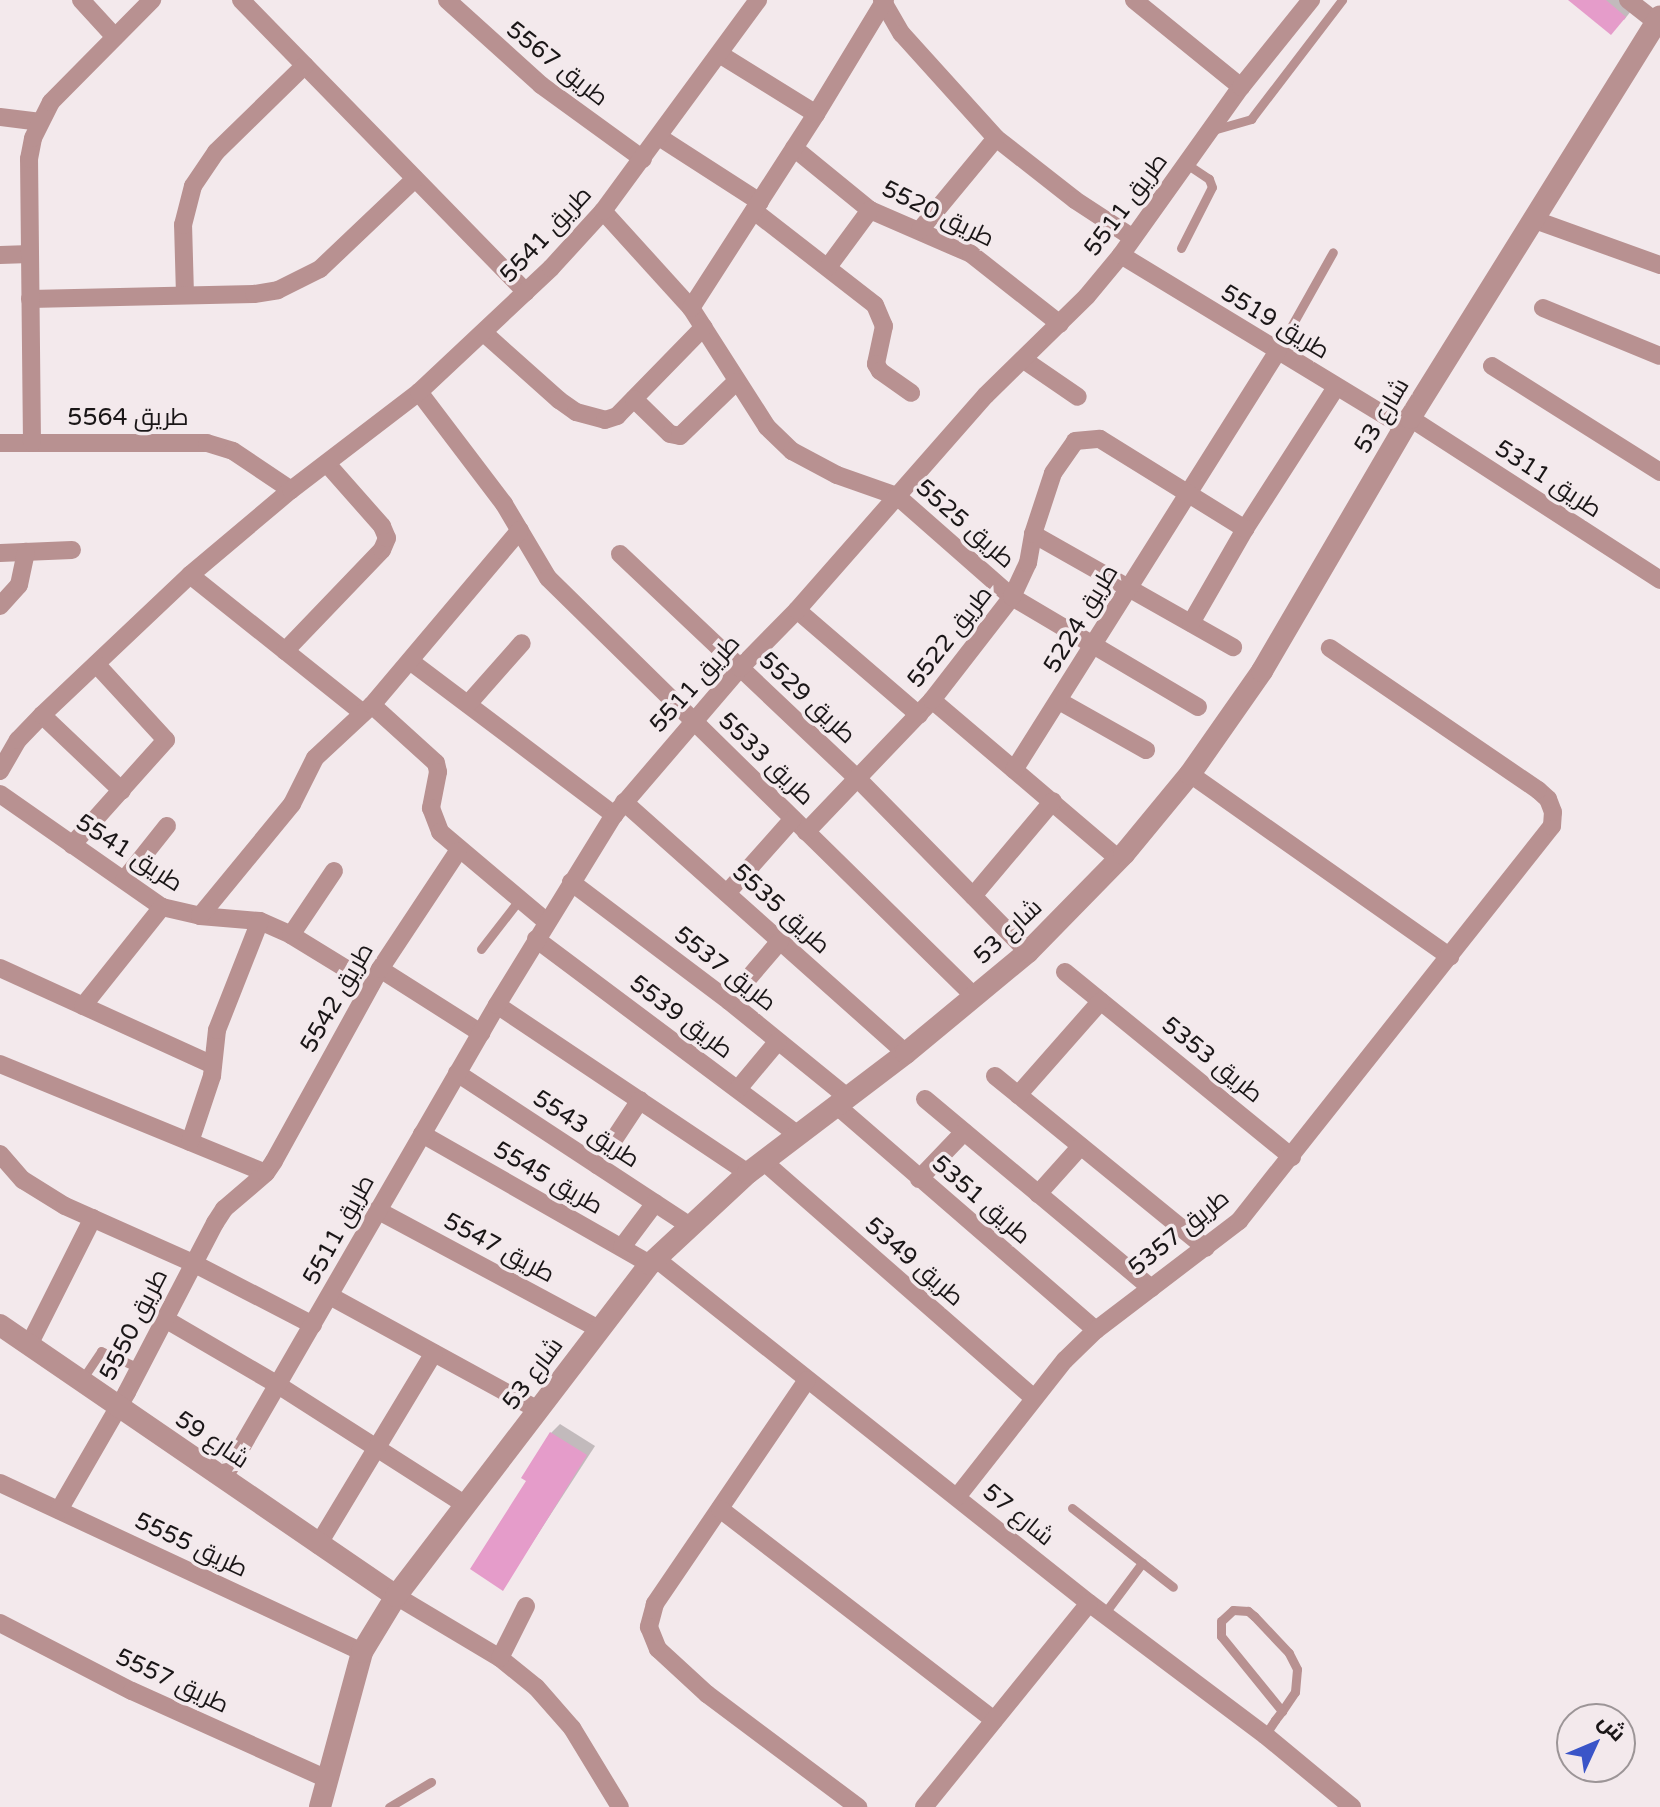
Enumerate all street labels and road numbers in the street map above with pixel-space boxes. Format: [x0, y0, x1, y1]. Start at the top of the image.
street label: طريق 5567 [500, 15, 614, 113]
street label: طريق 5511 [1078, 148, 1174, 262]
street label: طريق 5520 [877, 174, 999, 254]
street label: طريق 5541 [494, 181, 598, 289]
street label: طريق 5519 [1216, 278, 1334, 366]
street label: شارع 53 [1348, 373, 1416, 459]
street label: طريق 5564 [67, 404, 189, 432]
street label: طريق 5311 [1489, 434, 1607, 524]
street label: طريق 5525 [910, 473, 1020, 575]
street label: طريق 5224 [1037, 560, 1125, 678]
street label: طريق 5522 [901, 580, 999, 694]
street label: طريق 5511 [644, 629, 746, 739]
street label: طريق 5529 [753, 646, 861, 750]
street label: طريق 5533 [712, 706, 820, 812]
street label: طريق 5541 [70, 808, 188, 898]
street label: طريق 5535 [726, 858, 836, 960]
street label: شارع 53 [968, 893, 1048, 971]
street label: طريق 5537 [668, 920, 782, 1018]
street label: طريق 5542 [294, 938, 380, 1058]
street label: طريق 5539 [624, 969, 738, 1065]
street label: طريق 5353 [1156, 1011, 1268, 1109]
street label: طريق 5543 [527, 1084, 645, 1174]
street label: طريق 5545 [488, 1135, 608, 1221]
street label: طريق 5351 [926, 1149, 1036, 1251]
street label: طريق 5511 [297, 1170, 381, 1290]
street label: طريق 5357 [1123, 1184, 1235, 1282]
street label: طريق 5547 [439, 1207, 559, 1289]
street label: طريق 5349 [859, 1211, 969, 1313]
street label: طريق 5550 [94, 1264, 174, 1386]
street label: شارع 53 [497, 1332, 569, 1416]
street label: شارع 59 [170, 1405, 254, 1475]
street label: شارع 57 [977, 1478, 1059, 1552]
street label: طريق 5555 [130, 1506, 252, 1584]
street label: طريق 5557 [111, 1642, 233, 1720]

